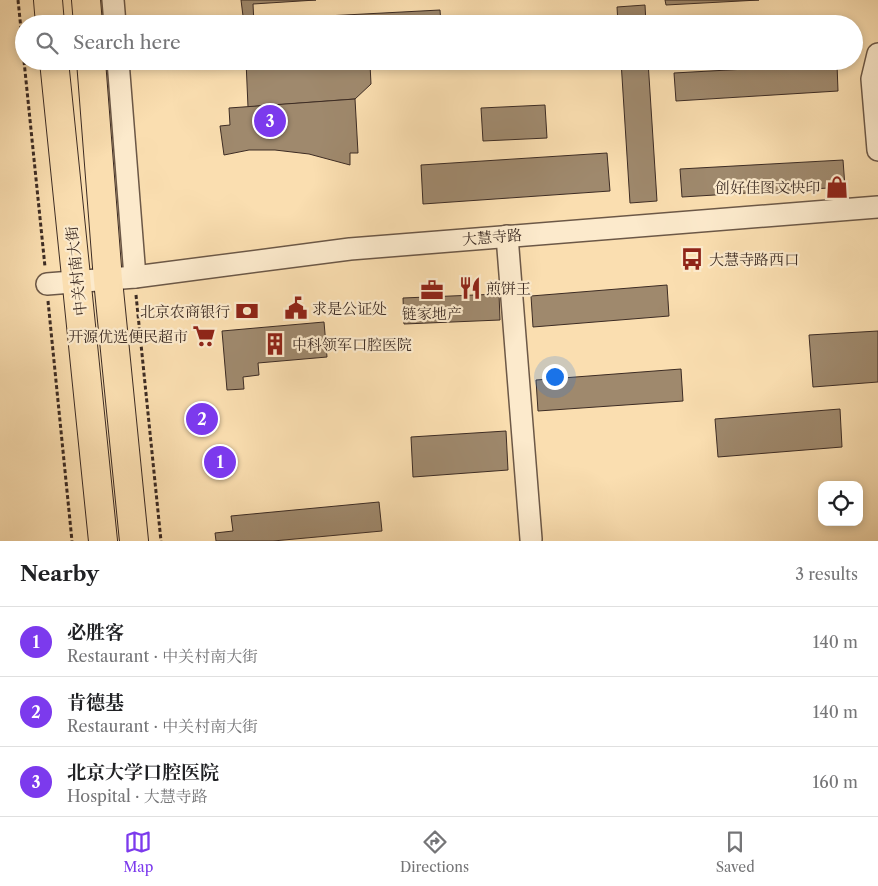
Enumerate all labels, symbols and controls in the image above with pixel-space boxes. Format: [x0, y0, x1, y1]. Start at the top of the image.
search box [15, 15, 863, 70]
icon: search [33, 29, 61, 57]
text: Search here [73, 31, 181, 54]
pin: 3 [254, 102, 286, 140]
shop icon: 创好佳图文快印 [824, 174, 850, 200]
place label: 创好佳图文快印 [715, 178, 820, 197]
street label: 中关村南大街 [62, 225, 90, 317]
street label: 大慧寺路 [461, 225, 523, 249]
bus stop icon: 大慧寺路西口 [679, 246, 705, 272]
place label: 大慧寺路西口 [709, 250, 799, 269]
restaurant icon: 煎饼王 [457, 275, 483, 301]
office icon: 链家地产 [419, 277, 445, 303]
place label: 煎饼王 [486, 279, 531, 298]
public building icon: 求是公证处 [283, 295, 309, 321]
bank icon: 北京农商银行 [234, 298, 260, 324]
place label: 求是公证处 [312, 299, 387, 318]
place label: 北京农商银行 [140, 302, 230, 321]
place label: 链家地产 [402, 304, 462, 323]
supermarket icon: 开源优选便民超市 [191, 323, 217, 349]
place label: 开源优选便民超市 [68, 327, 188, 346]
building icon: 中科领军口腔医院 [262, 331, 288, 357]
place label: 中科领军口腔医院 [292, 335, 412, 354]
your location [542, 364, 568, 390]
pin: 2 [186, 400, 218, 438]
pin: 1 [204, 443, 236, 481]
map controls [818, 481, 863, 526]
button: locate [818, 481, 863, 526]
text: Nearby [20, 561, 99, 586]
text: 3 results [795, 564, 858, 584]
text: 必胜客 [67, 621, 124, 644]
text: 1 [32, 632, 40, 652]
text: 140 m [813, 632, 858, 652]
text: Restaurant · 中关村南大街 [67, 646, 258, 666]
text: 肯德基 [67, 691, 124, 714]
text: 2 [31, 702, 41, 722]
text: 140 m [813, 702, 858, 722]
text: Restaurant · 中关村南大街 [67, 716, 258, 736]
text: 北京大学口腔医院 [67, 761, 219, 784]
text: 3 [31, 772, 41, 792]
text: 160 m [813, 772, 858, 792]
text: Hospital · 大慧寺路 [67, 786, 208, 806]
tab: Map [123, 828, 153, 876]
tab: Directions [400, 828, 469, 876]
tab: Saved [716, 828, 755, 876]

